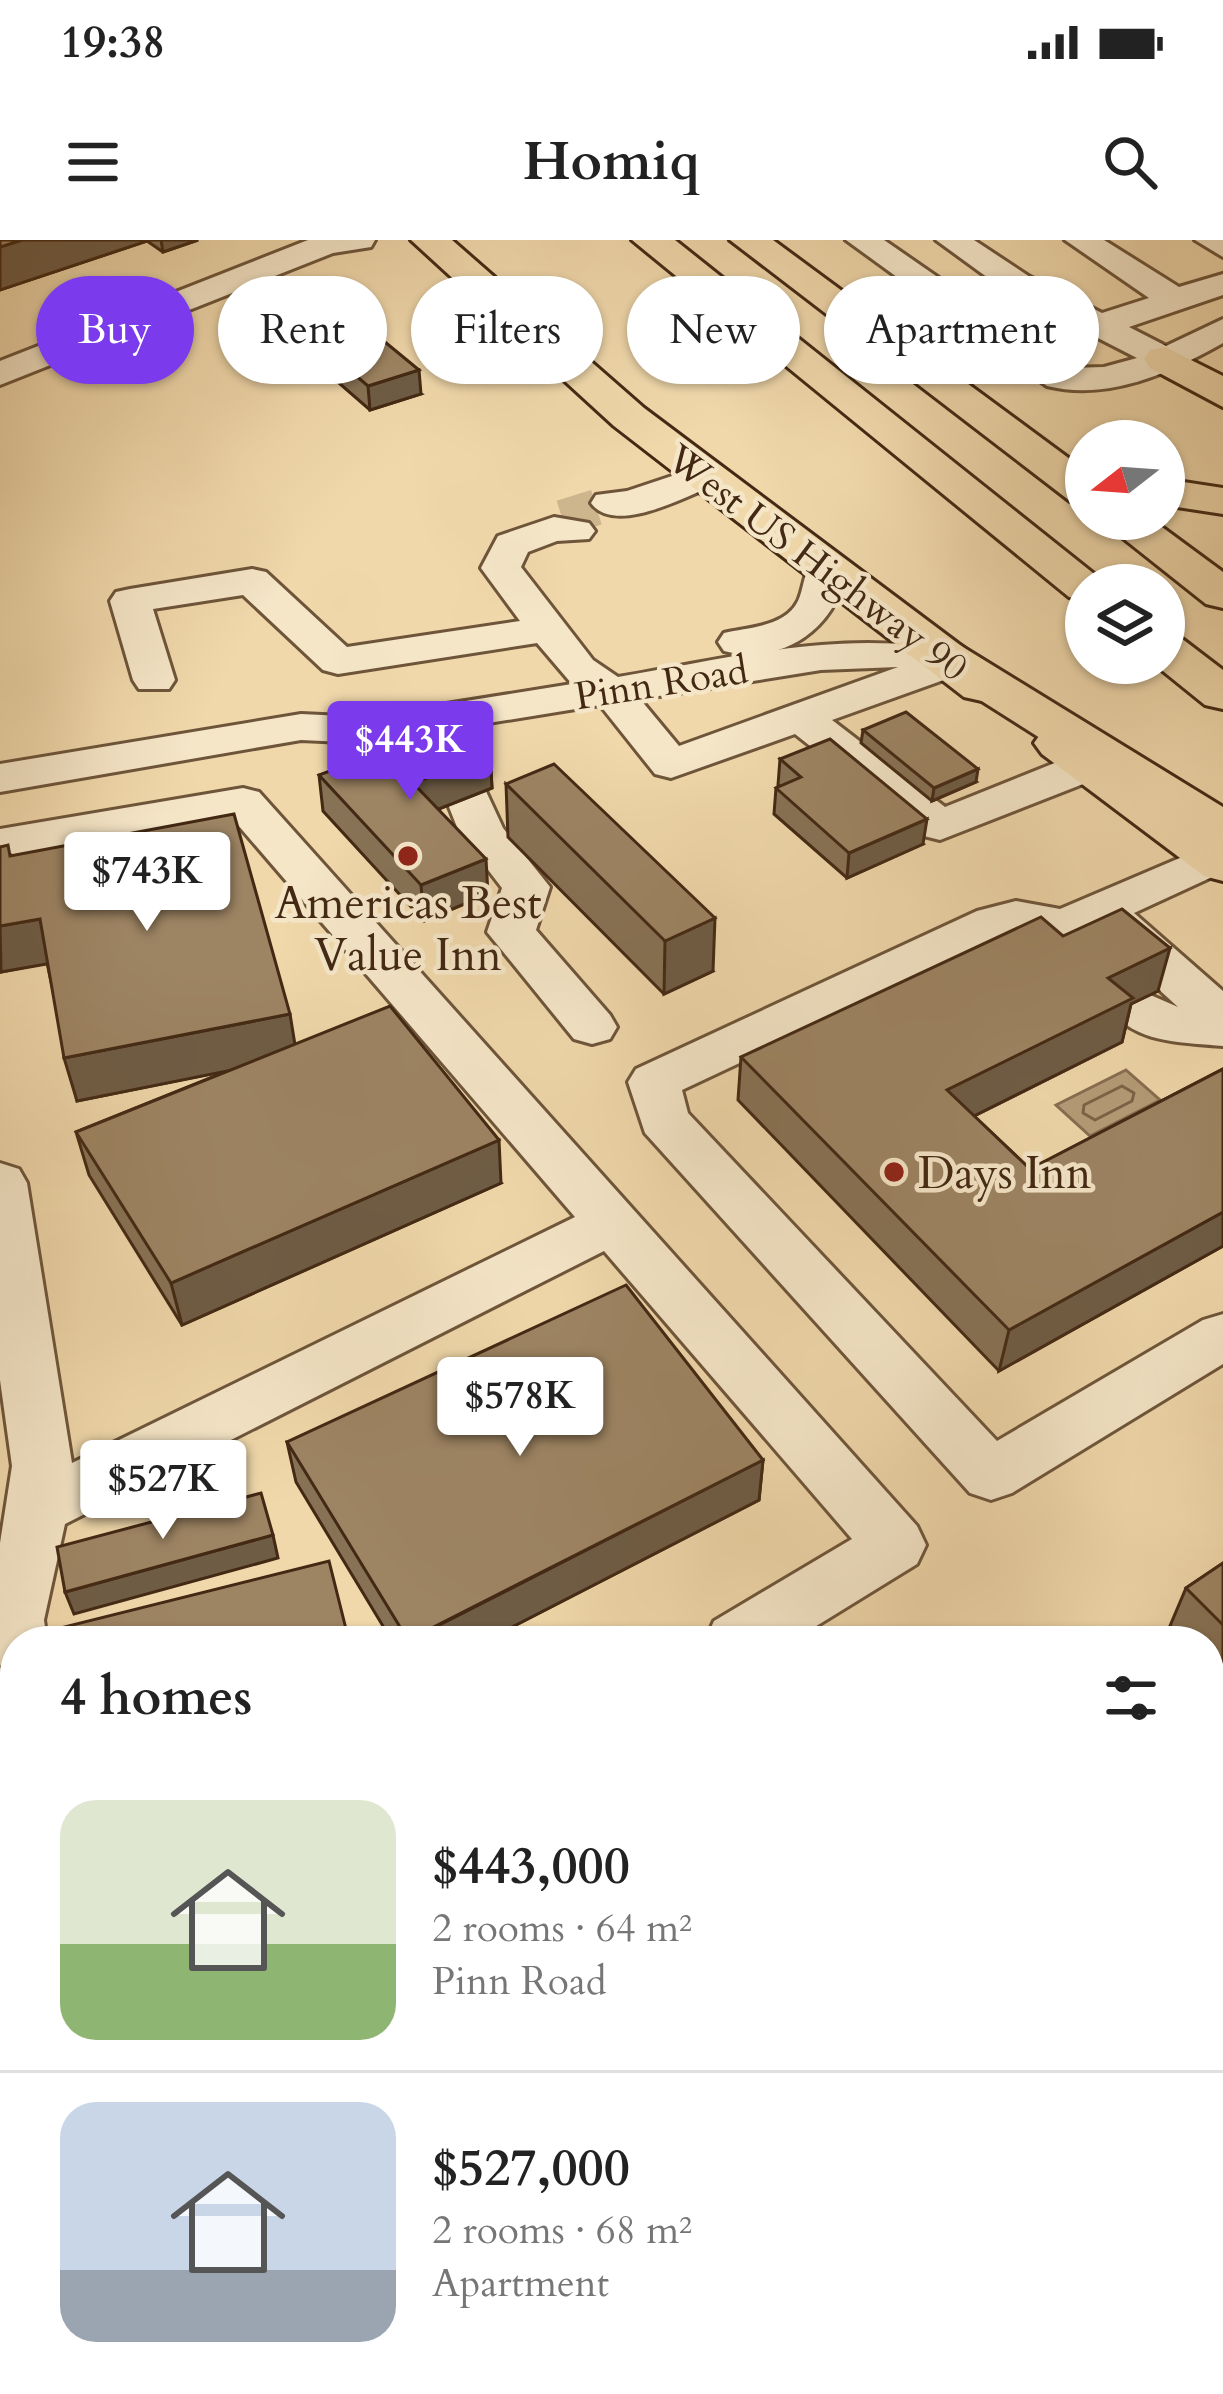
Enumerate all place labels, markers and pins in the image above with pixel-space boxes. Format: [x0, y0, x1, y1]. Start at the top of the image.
pin: $443K [326, 701, 494, 803]
pin: $743K [63, 832, 231, 934]
marker: Americas Best Value Inn [395, 843, 421, 869]
place label: Americas Best Value Inn [275, 873, 541, 986]
place label: Days Inn [918, 1143, 1092, 1204]
marker: Days Inn [881, 1159, 907, 1185]
pin: $578K [436, 1357, 604, 1459]
pin: $527K [79, 1440, 247, 1542]

